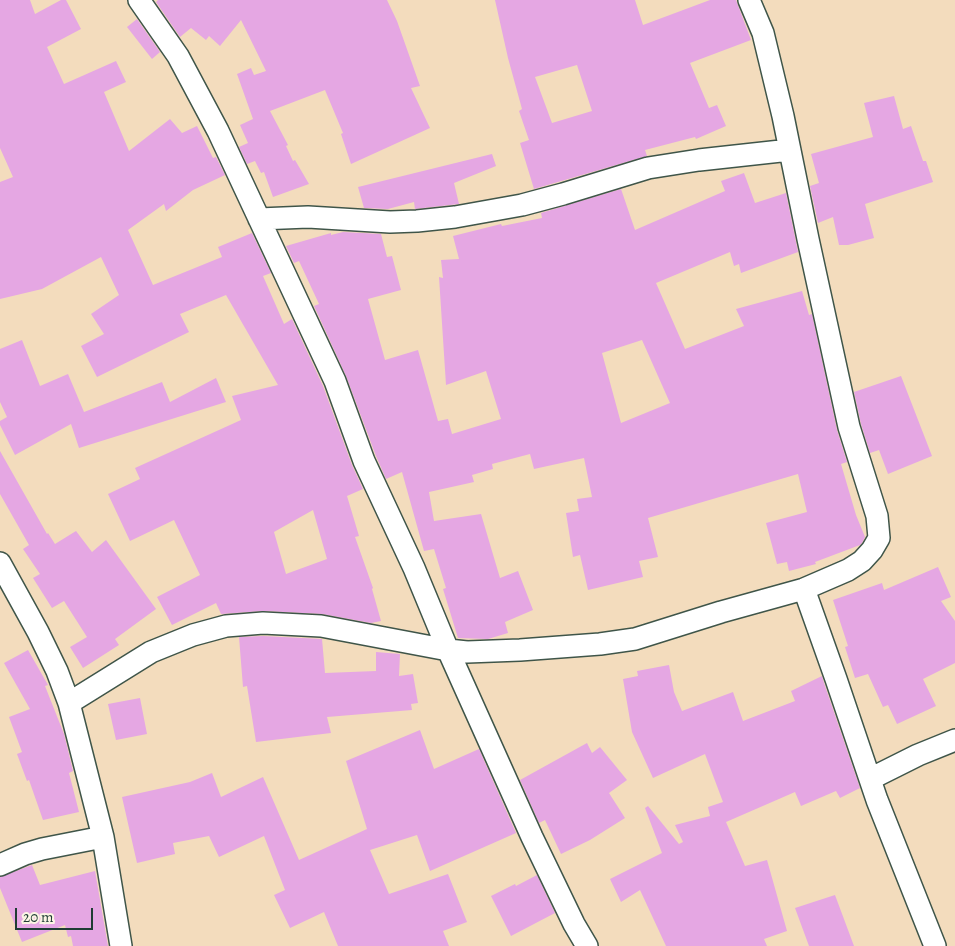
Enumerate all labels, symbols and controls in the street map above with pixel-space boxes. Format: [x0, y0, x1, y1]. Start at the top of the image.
scale bar [18, 898, 95, 930]
text: 20 m [23, 907, 54, 927]

